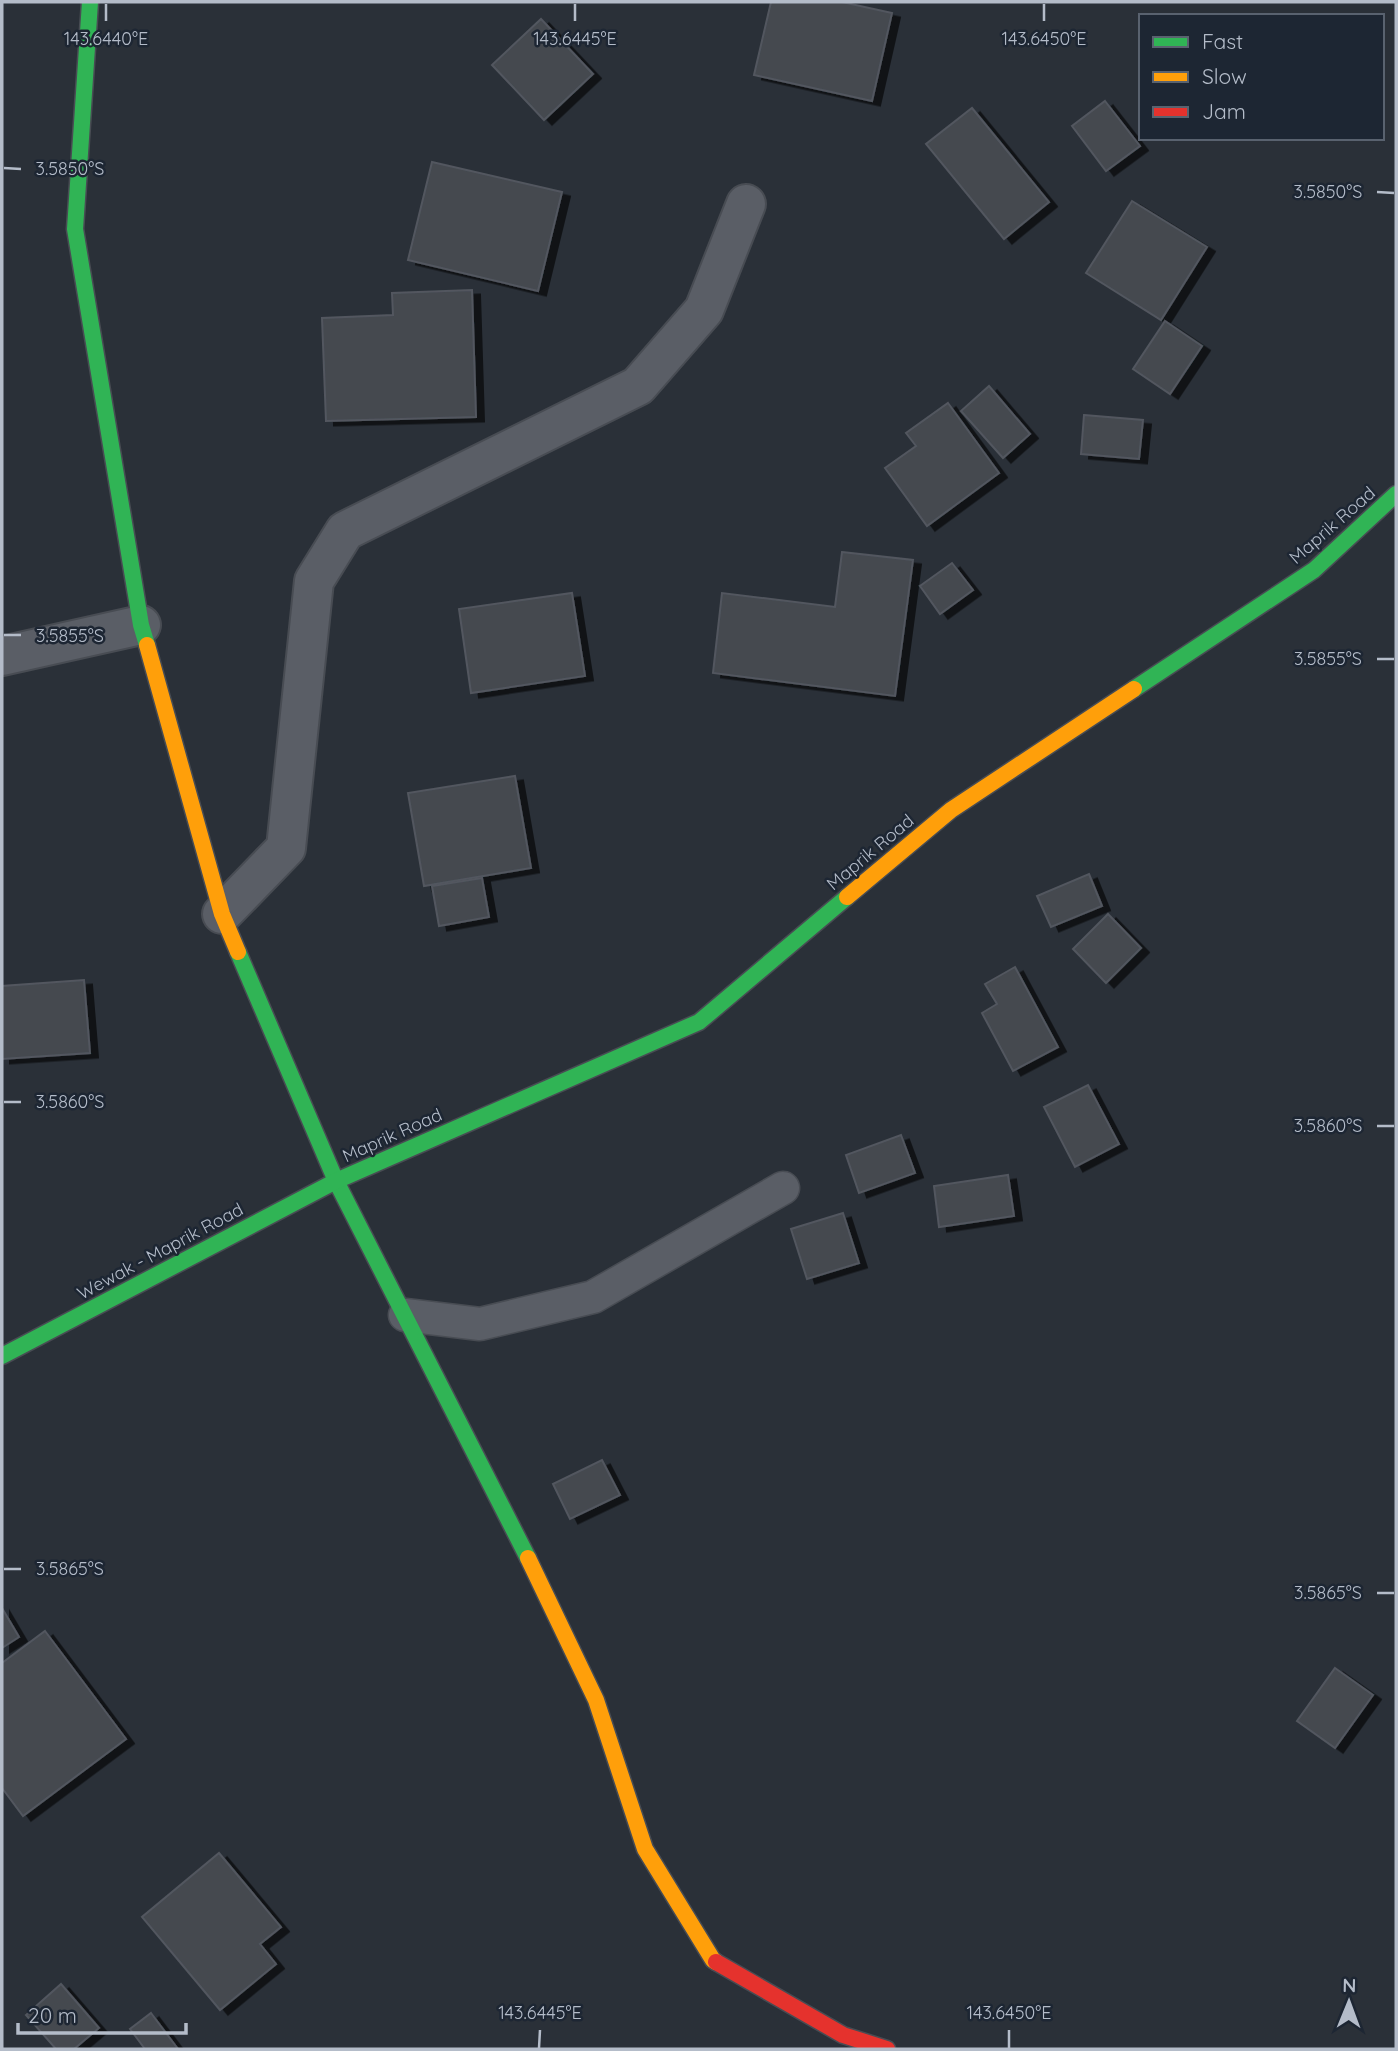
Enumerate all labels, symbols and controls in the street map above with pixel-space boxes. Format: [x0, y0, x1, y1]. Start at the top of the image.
legend [1139, 14, 1384, 140]
text: 143.6440°E [64, 27, 148, 50]
text: 143.6445°E [533, 27, 617, 50]
text: 143.6450°E [1002, 27, 1086, 50]
text: Fast [1202, 28, 1243, 54]
text: Slow [1202, 63, 1247, 89]
text: Jam [1202, 98, 1246, 124]
text: 3.5850°S [36, 157, 104, 180]
text: 3.5850°S [1294, 180, 1362, 203]
street label: Maprik Road [1284, 481, 1380, 569]
text: 3.5855°S [36, 624, 104, 647]
text: 3.5855°S [1294, 647, 1362, 670]
street label: Maprik Road [822, 809, 918, 895]
text: 3.5860°S [36, 1090, 104, 1113]
street label: Maprik Road [339, 1103, 445, 1167]
text: 3.5860°S [1294, 1114, 1362, 1137]
street label: Wewak - Maprik Road [73, 1197, 247, 1305]
text: 3.5865°S [36, 1557, 104, 1580]
text: 3.5865°S [1294, 1581, 1362, 1604]
north arrow [1314, 1967, 1384, 2037]
text: N [1342, 1973, 1356, 1997]
scale bar [18, 1992, 186, 2036]
text: 143.6445°E [498, 2001, 582, 2024]
text: 143.6450°E [967, 2001, 1051, 2024]
text: 20 m [28, 2002, 77, 2028]

